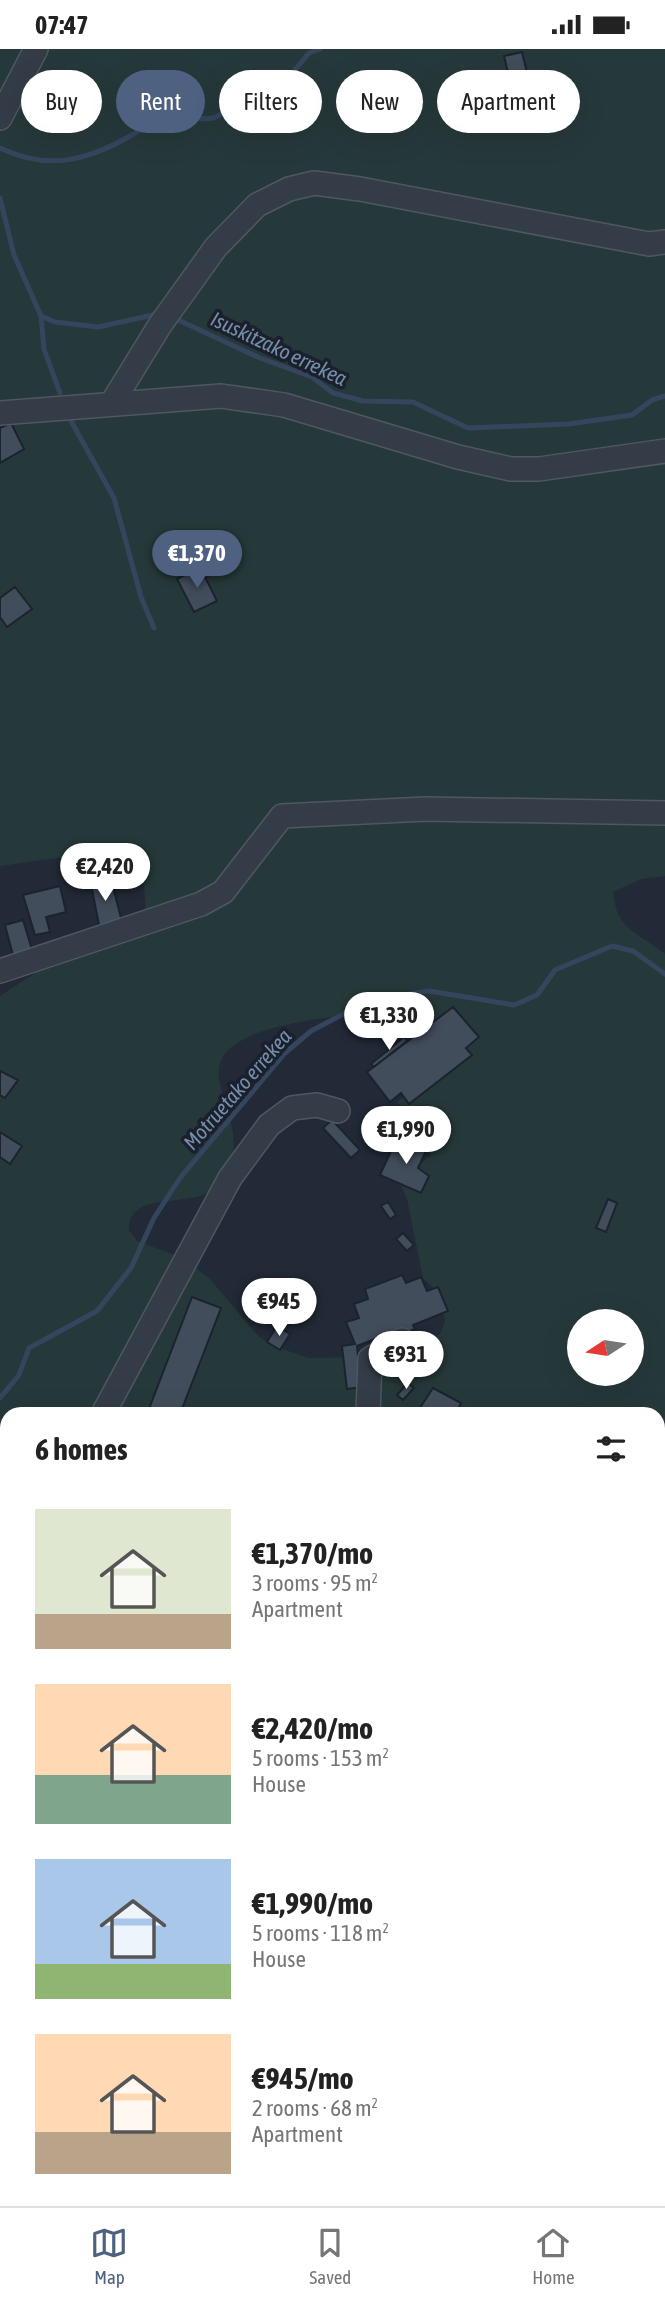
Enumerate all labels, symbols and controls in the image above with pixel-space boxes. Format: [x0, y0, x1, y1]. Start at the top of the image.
text: 07:47 [35, 10, 89, 40]
chip: Buy [21, 70, 102, 133]
chip: Rent [116, 70, 205, 133]
chip: Filters [219, 70, 322, 133]
chip: New [336, 70, 423, 133]
chip: Apartment [437, 70, 580, 133]
water label: Isuskitzako errekea [207, 306, 351, 390]
pin: €1,370 [140, 531, 254, 590]
text: €1,370 [168, 540, 226, 566]
pin: €2,420 [48, 843, 162, 903]
text: €2,420 [76, 853, 134, 879]
pin: €1,330 [332, 993, 446, 1052]
text: €1,330 [360, 1002, 418, 1028]
water label: Motruetako errekea [178, 1024, 296, 1154]
pin: €1,990 [349, 1107, 463, 1166]
text: €1,990 [377, 1116, 435, 1142]
pin: €945 [238, 1279, 320, 1338]
text: €945 [258, 1288, 300, 1314]
north arrow [567, 1309, 644, 1386]
map controls [567, 1309, 644, 1386]
pin: €931 [365, 1331, 447, 1391]
text: €931 [385, 1341, 427, 1367]
icon: filters [592, 1430, 630, 1468]
text: 6 homes [35, 1432, 128, 1466]
text: €1,370/mo [252, 1536, 373, 1570]
icon: home [91, 1537, 175, 1621]
text: 3 rooms · 95 m² [252, 1570, 378, 1596]
text: Apartment [252, 1596, 343, 1622]
text: €2,420/mo [252, 1711, 373, 1745]
icon: home [91, 1712, 175, 1796]
text: 5 rooms · 153 m² [252, 1745, 389, 1771]
text: House [252, 1771, 306, 1797]
text: €1,990/mo [252, 1886, 373, 1920]
icon: home [91, 1887, 175, 1971]
text: 5 rooms · 118 m² [252, 1920, 389, 1946]
text: House [252, 1946, 306, 1972]
text: €945/mo [252, 2061, 354, 2095]
icon: home [91, 2062, 175, 2146]
text: 2 rooms · 68 m² [252, 2095, 378, 2121]
text: Apartment [252, 2121, 343, 2147]
tab: Map [90, 2224, 128, 2288]
tab: Saved [309, 2224, 351, 2288]
tab: Home [532, 2224, 575, 2288]

